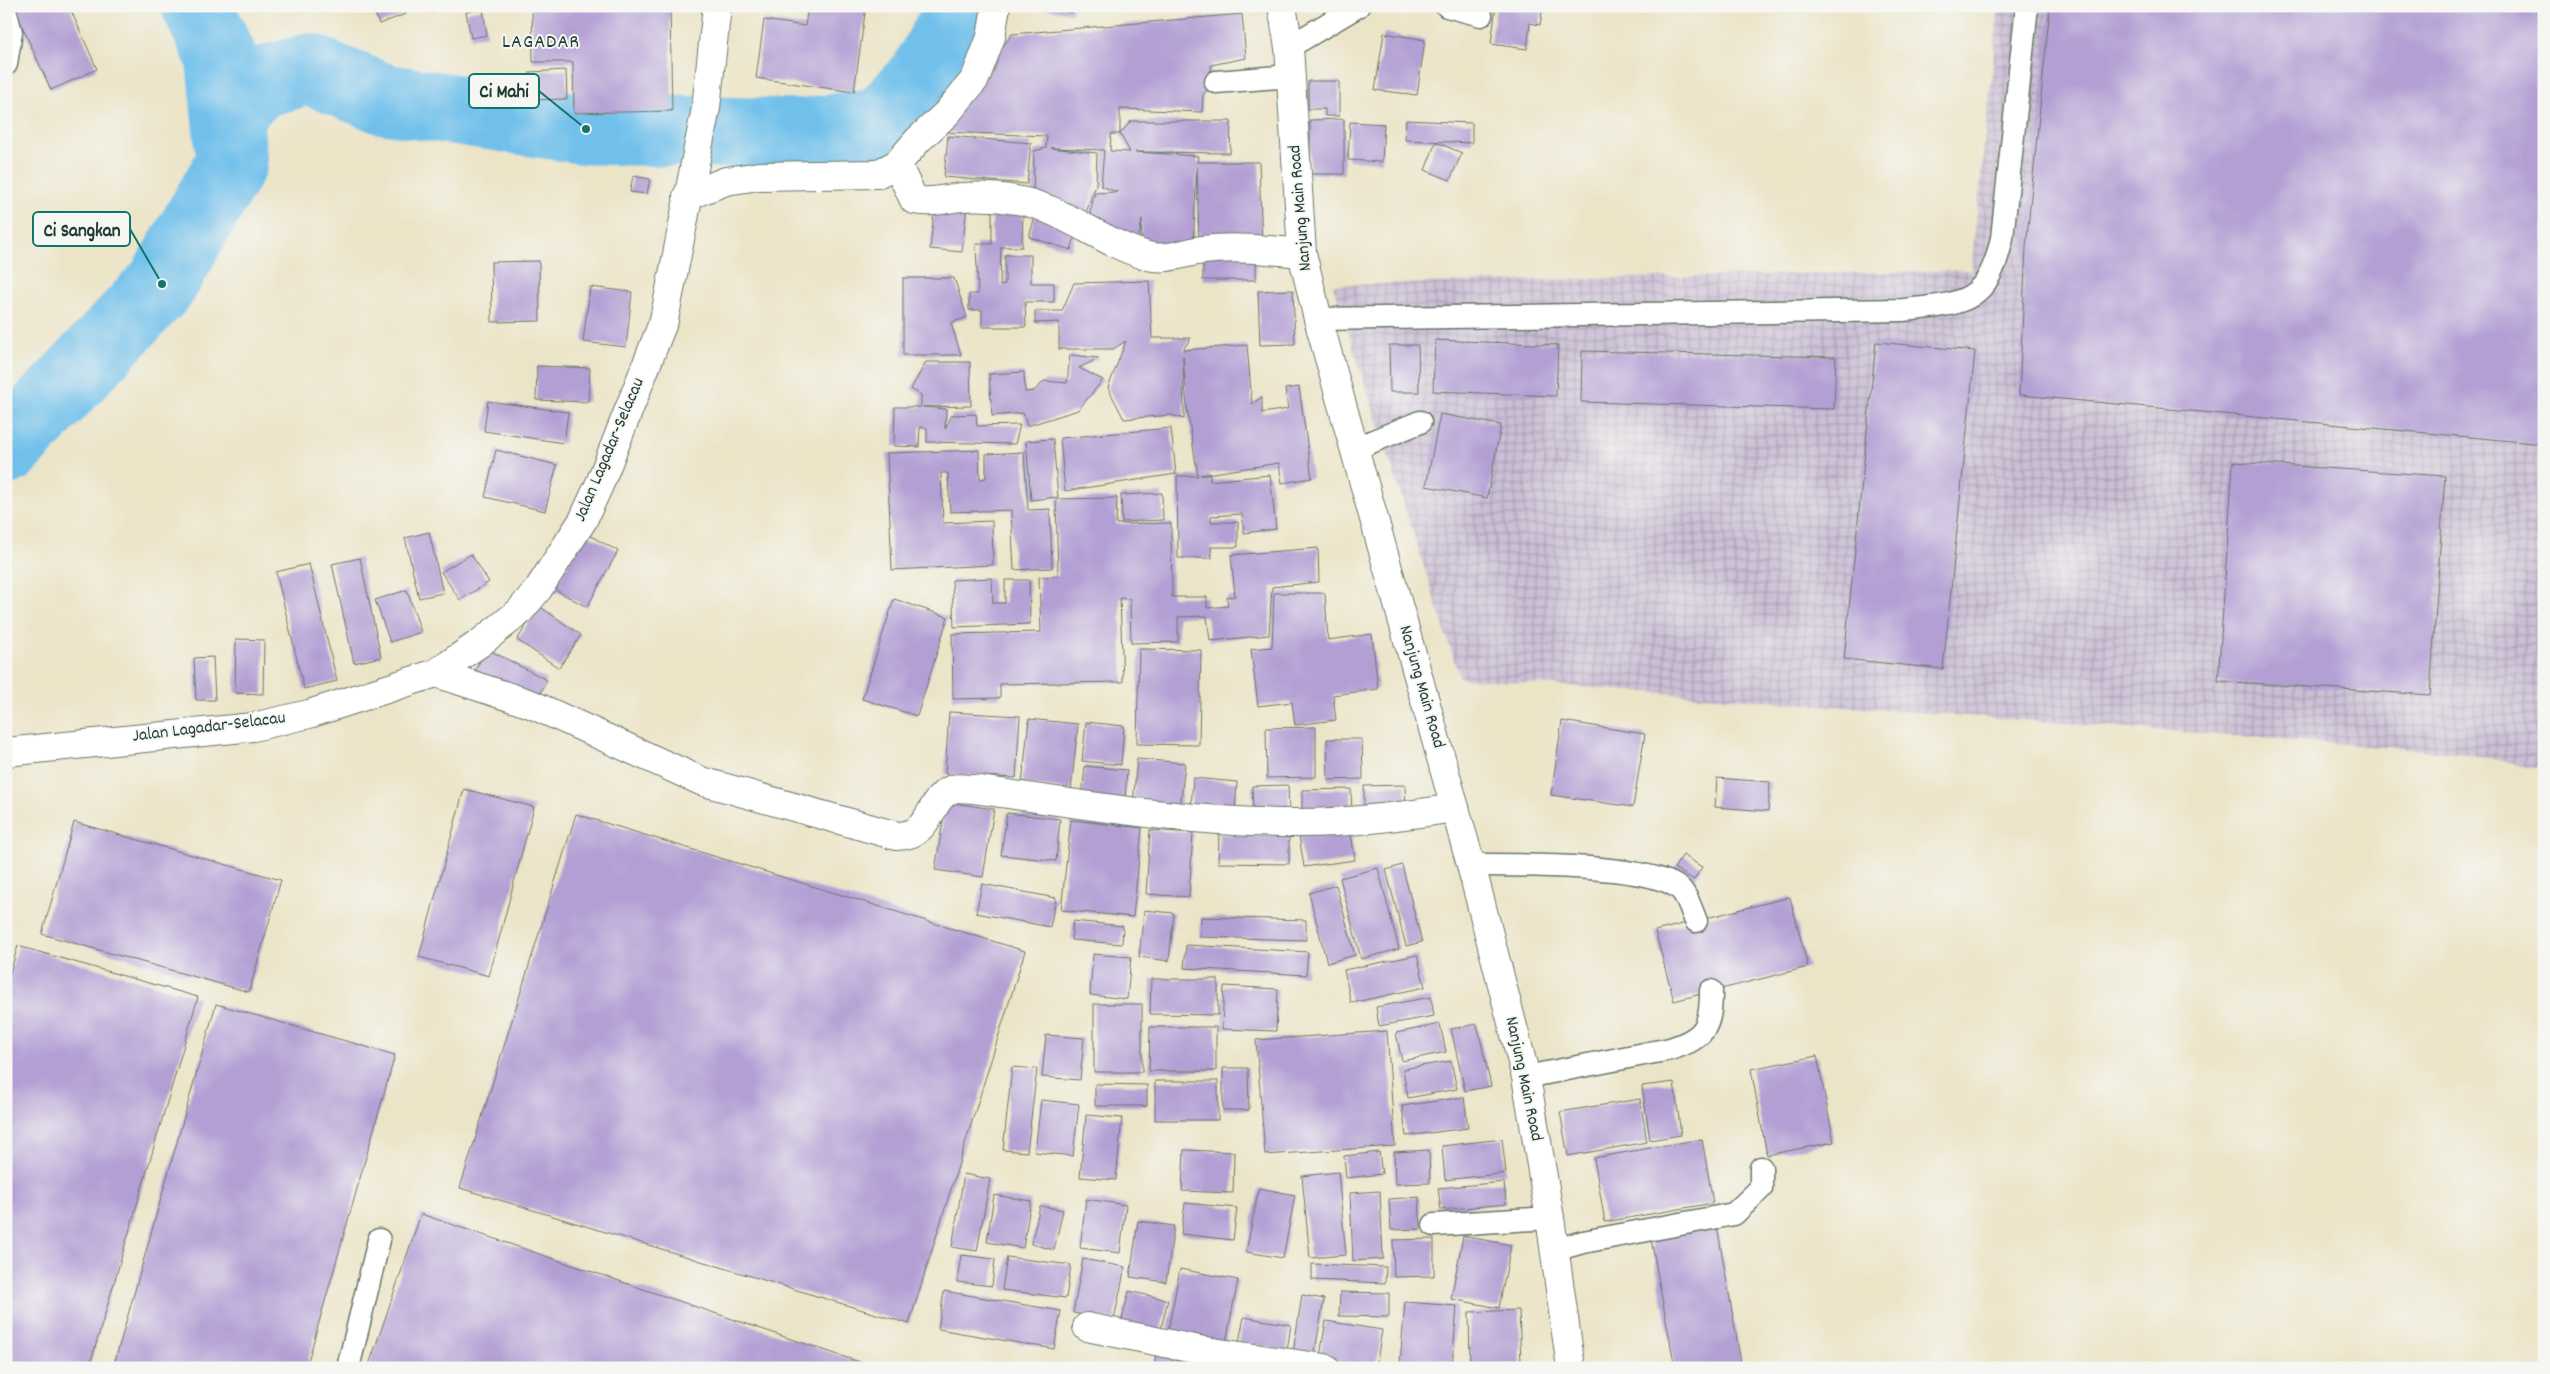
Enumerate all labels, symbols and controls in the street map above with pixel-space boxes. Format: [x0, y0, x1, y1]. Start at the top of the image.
district label: LAGADAR [502, 29, 580, 57]
callout: Ci Mahi [469, 74, 539, 108]
text: Ci Mahi [479, 80, 529, 107]
street label: Nanjung Main Road [1283, 144, 1319, 272]
callout: Ci Sangkan [33, 212, 130, 246]
text: Ci Sangkan [43, 219, 121, 246]
street label: Jalan Lagadar-Selacau [568, 374, 652, 526]
street label: Nanjung Main Road [1392, 623, 1450, 751]
street label: Jalan Lagadar-Selacau [131, 706, 287, 750]
street label: Nanjung Main Road [1498, 1014, 1548, 1144]

